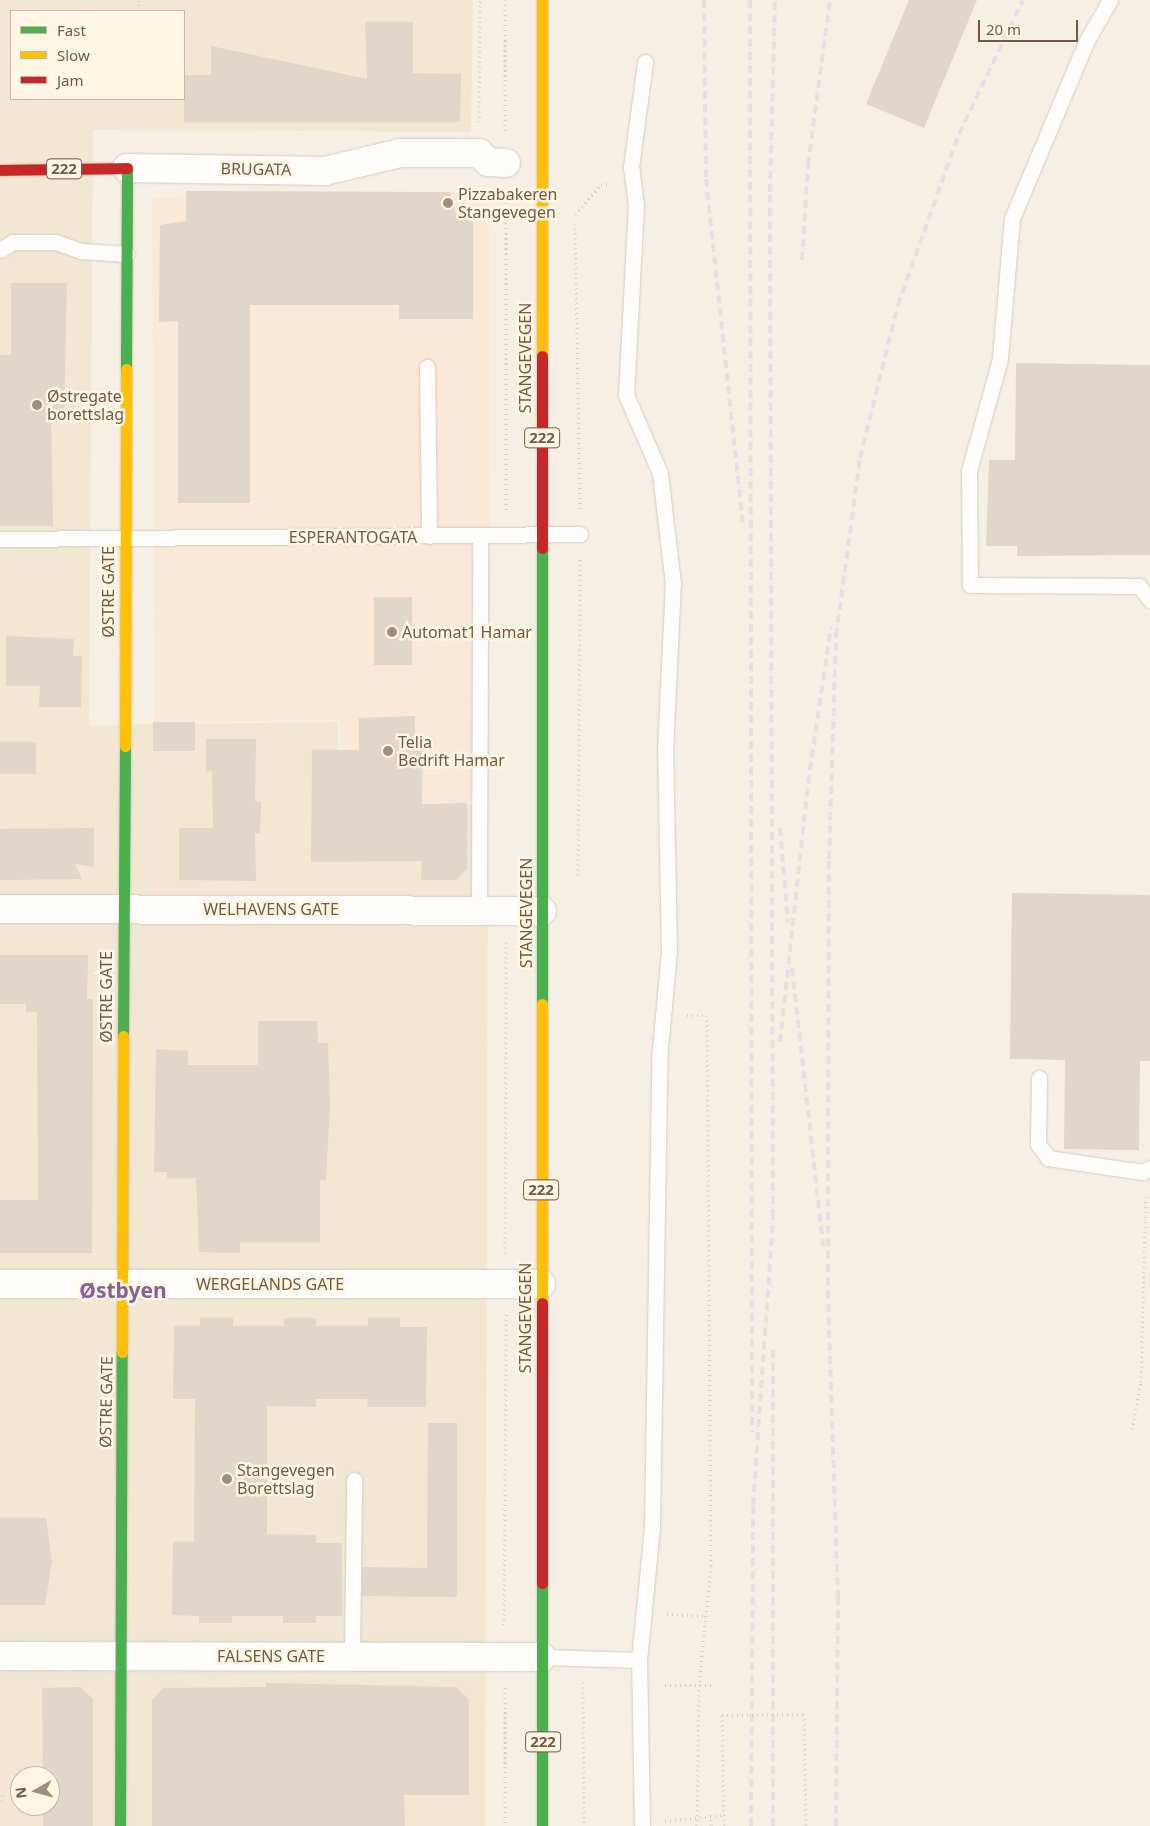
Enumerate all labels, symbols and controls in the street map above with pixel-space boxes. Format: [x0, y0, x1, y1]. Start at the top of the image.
legend [10, 10, 185, 100]
scale bar [980, 10, 1080, 42]
text: 20 m [986, 19, 1021, 39]
text: Fast [57, 20, 86, 40]
text: Slow [57, 45, 90, 65]
text: Jam [57, 70, 84, 90]
road number: 222 [45, 156, 83, 182]
street label: BRUGATA [220, 159, 292, 179]
place label: Pizzabakeren Stangevegen [458, 184, 557, 222]
marker: Pizzabakeren Stangevegen [442, 197, 454, 209]
street label: STANGEVEGEN [515, 303, 535, 413]
place label: Østregate borettslag [47, 386, 124, 424]
marker: Østregate borettslag [31, 399, 43, 411]
road number: 222 [523, 426, 561, 450]
street label: ESPERANTOGATA [289, 527, 417, 547]
street label: ØSTRE GATE [98, 546, 118, 638]
place label: Automat1 Hamar [402, 622, 532, 642]
marker: Automat1 Hamar [386, 626, 398, 638]
place label: Telia Bedrift Hamar [398, 732, 505, 770]
marker: Telia Bedrift Hamar [382, 745, 394, 757]
street label: STANGEVEGEN [516, 858, 536, 968]
street label: WELHAVENS GATE [203, 899, 339, 919]
street label: ØSTRE GATE [96, 951, 116, 1043]
road number: 222 [522, 1178, 560, 1202]
street label: STANGEVEGEN [515, 1263, 535, 1373]
street label: WERGELANDS GATE [196, 1274, 344, 1294]
district label: Østbyen [79, 1277, 167, 1303]
street label: ØSTRE GATE [96, 1356, 116, 1448]
place label: Stangevegen Borettslag [237, 1460, 335, 1498]
marker: Stangevegen Borettslag [221, 1473, 233, 1485]
street label: FALSENS GATE [217, 1646, 325, 1666]
road number: 222 [524, 1730, 562, 1754]
north arrow [10, 1766, 60, 1816]
text: N [10, 1786, 31, 1800]

